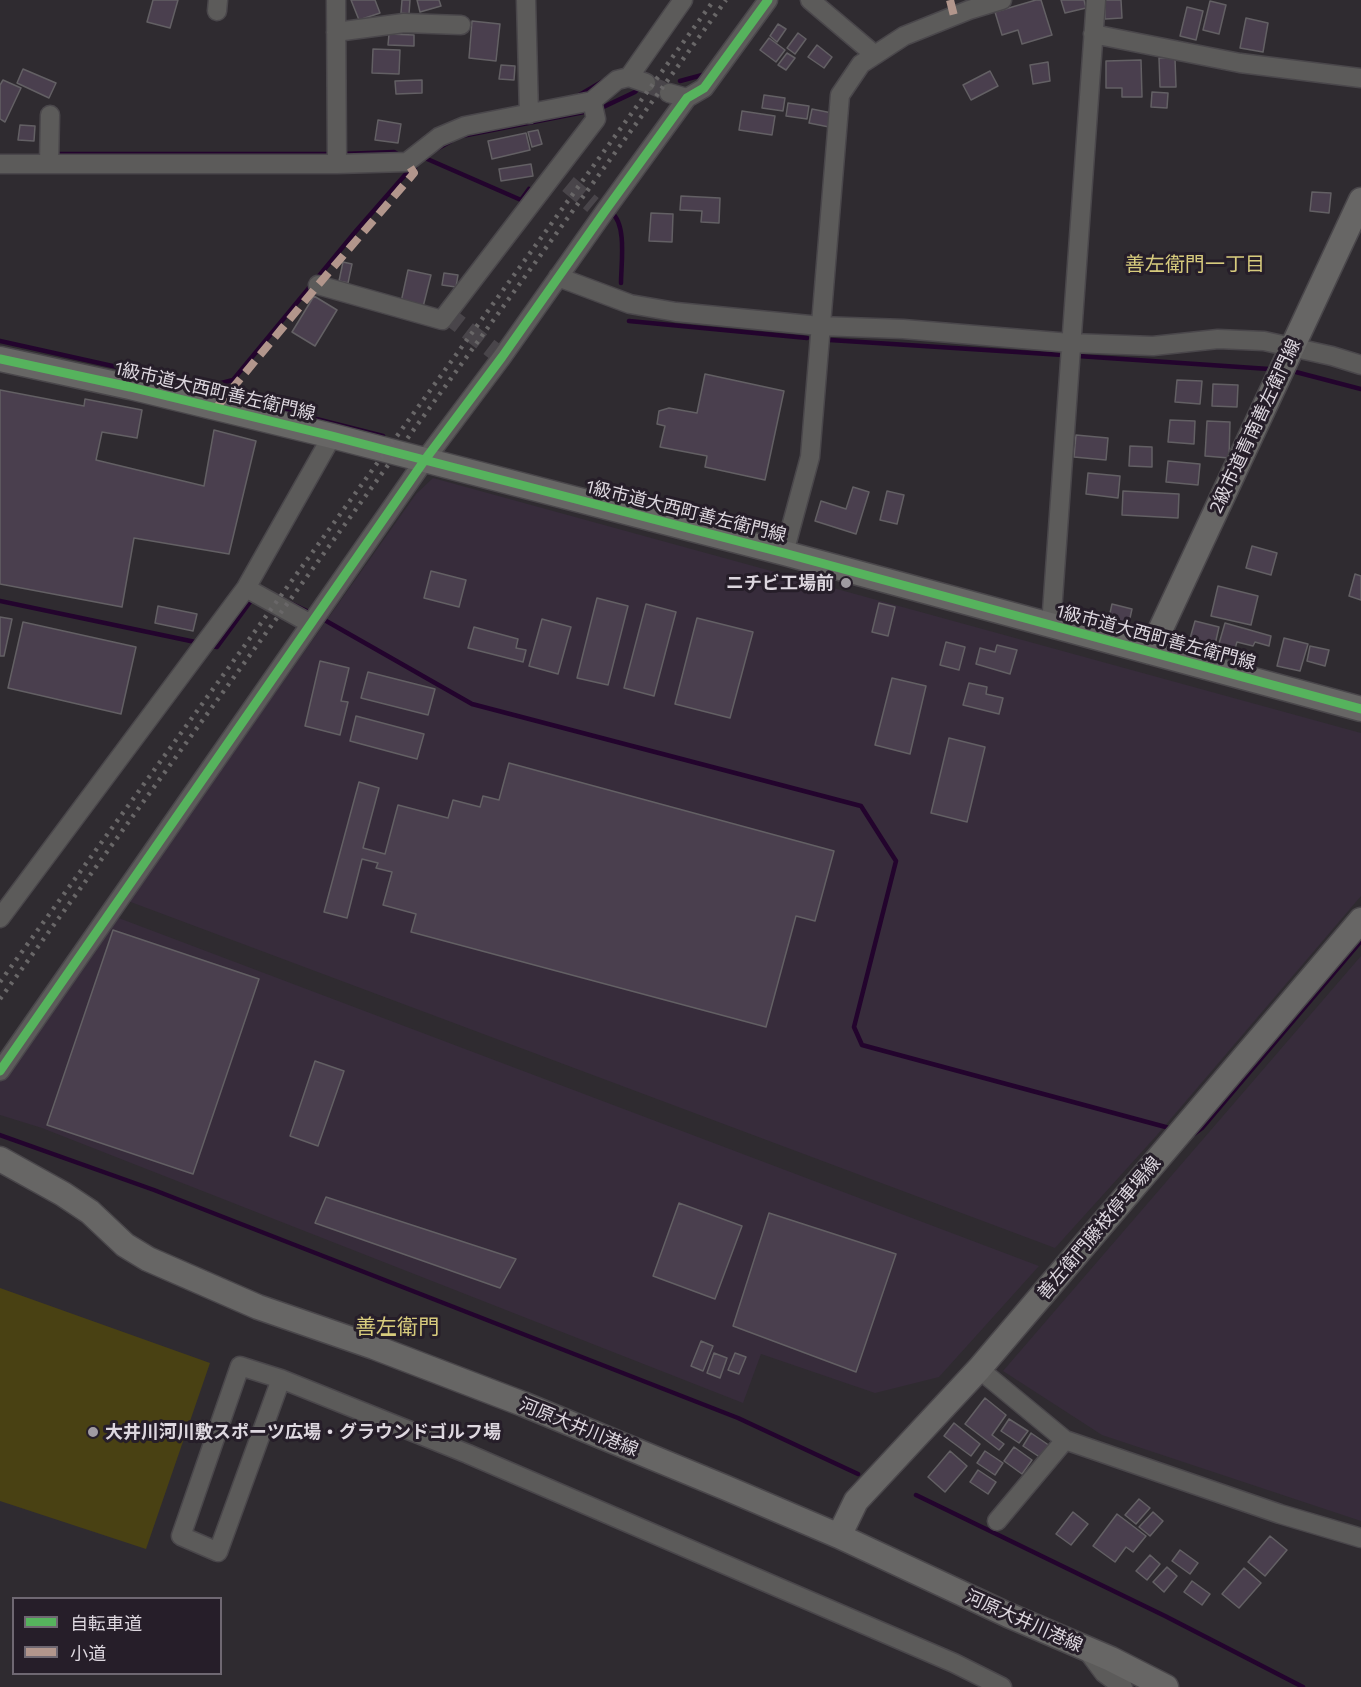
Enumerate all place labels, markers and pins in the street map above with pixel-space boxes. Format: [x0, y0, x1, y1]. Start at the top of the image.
place label: ニチビ工場前 [726, 572, 834, 594]
marker: ニチビ工場前 [839, 576, 853, 590]
place label: 大井川河川敷スポーツ広場・グラウンドゴルフ場 [105, 1421, 501, 1443]
marker: 大井川河川敷スポーツ広場・グラウンドゴルフ場 [86, 1425, 100, 1439]

